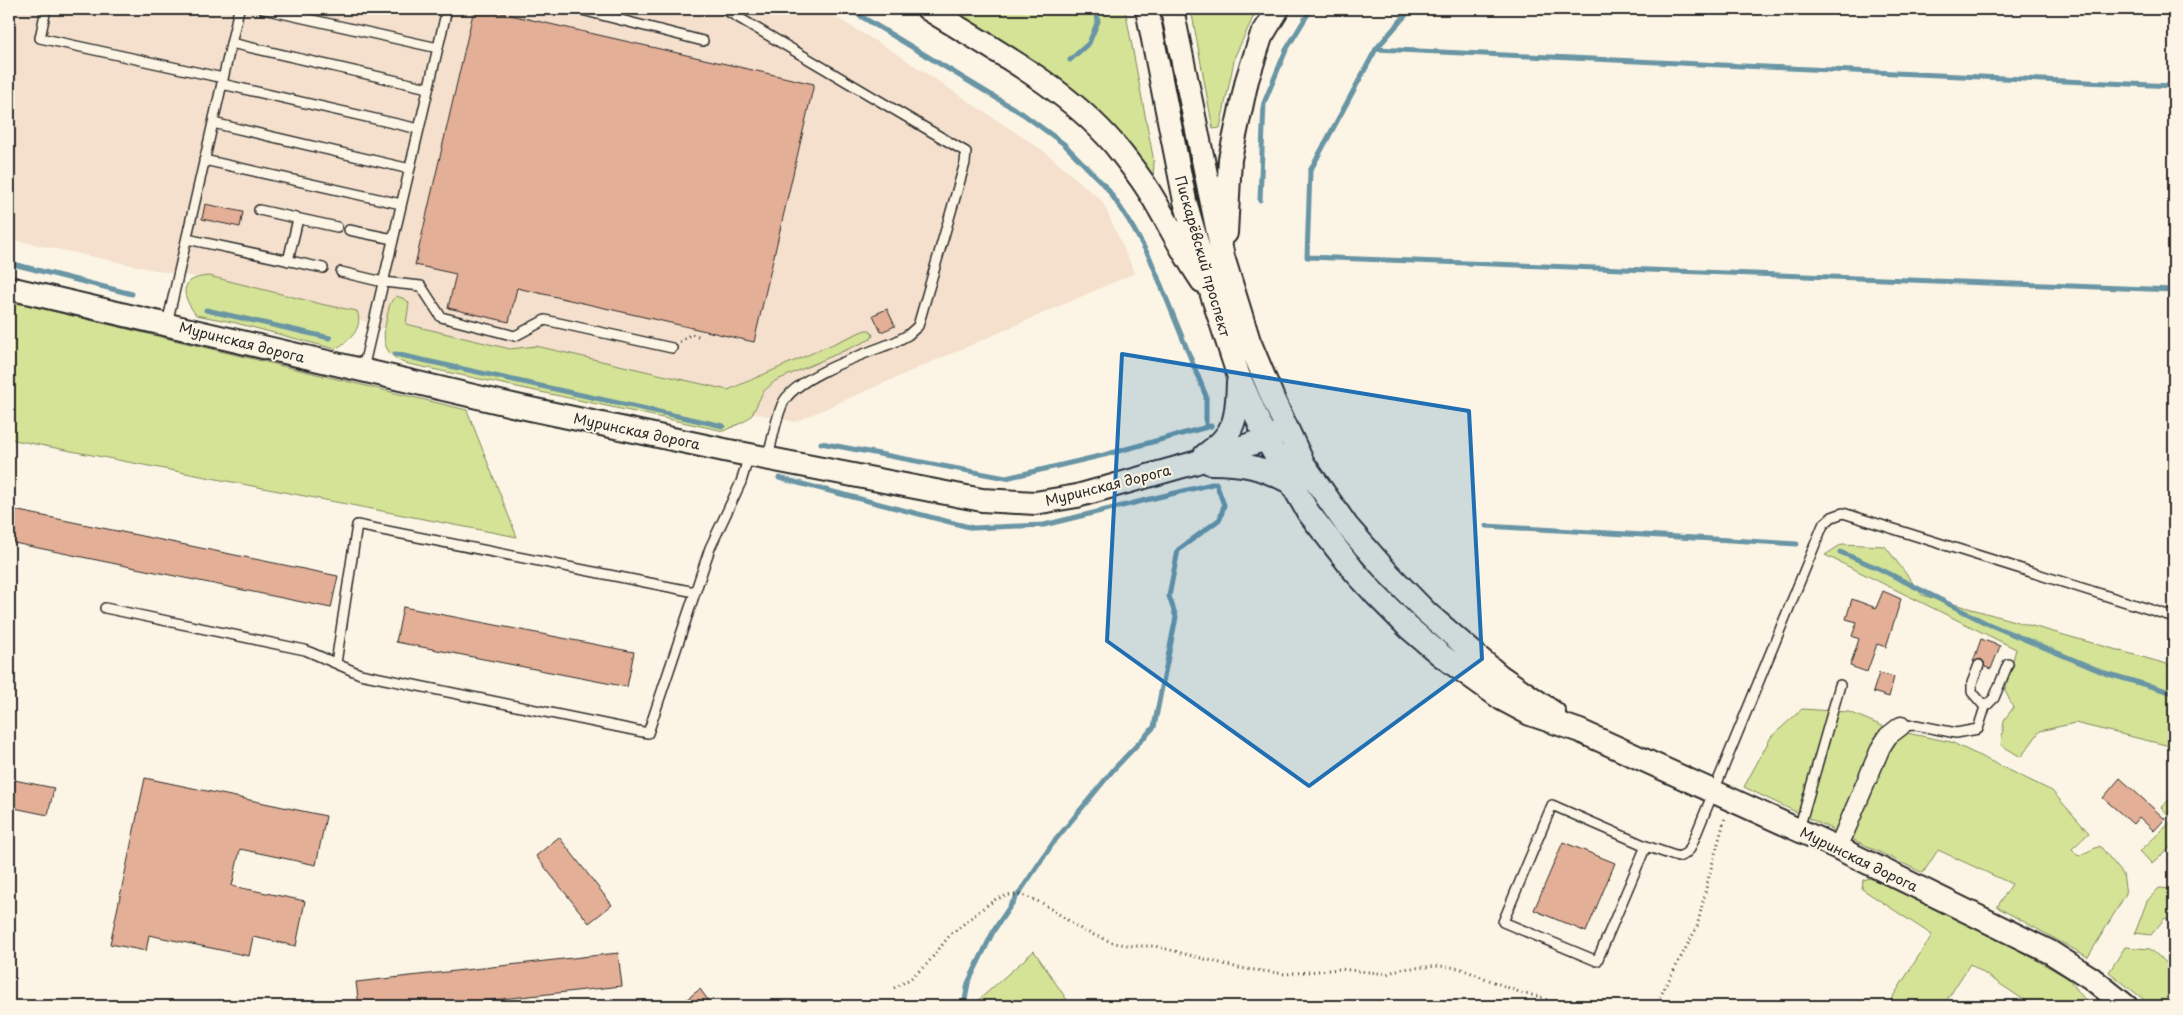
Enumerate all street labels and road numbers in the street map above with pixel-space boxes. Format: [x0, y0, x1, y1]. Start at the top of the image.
street label: Пискарёвский проспект [1170, 173, 1236, 339]
street label: Муринская дорога [177, 316, 307, 368]
street label: Муринская дорога [572, 407, 702, 455]
street label: Муринская дорога [1043, 459, 1173, 511]
street label: Муринская дорога [1797, 821, 1922, 897]

